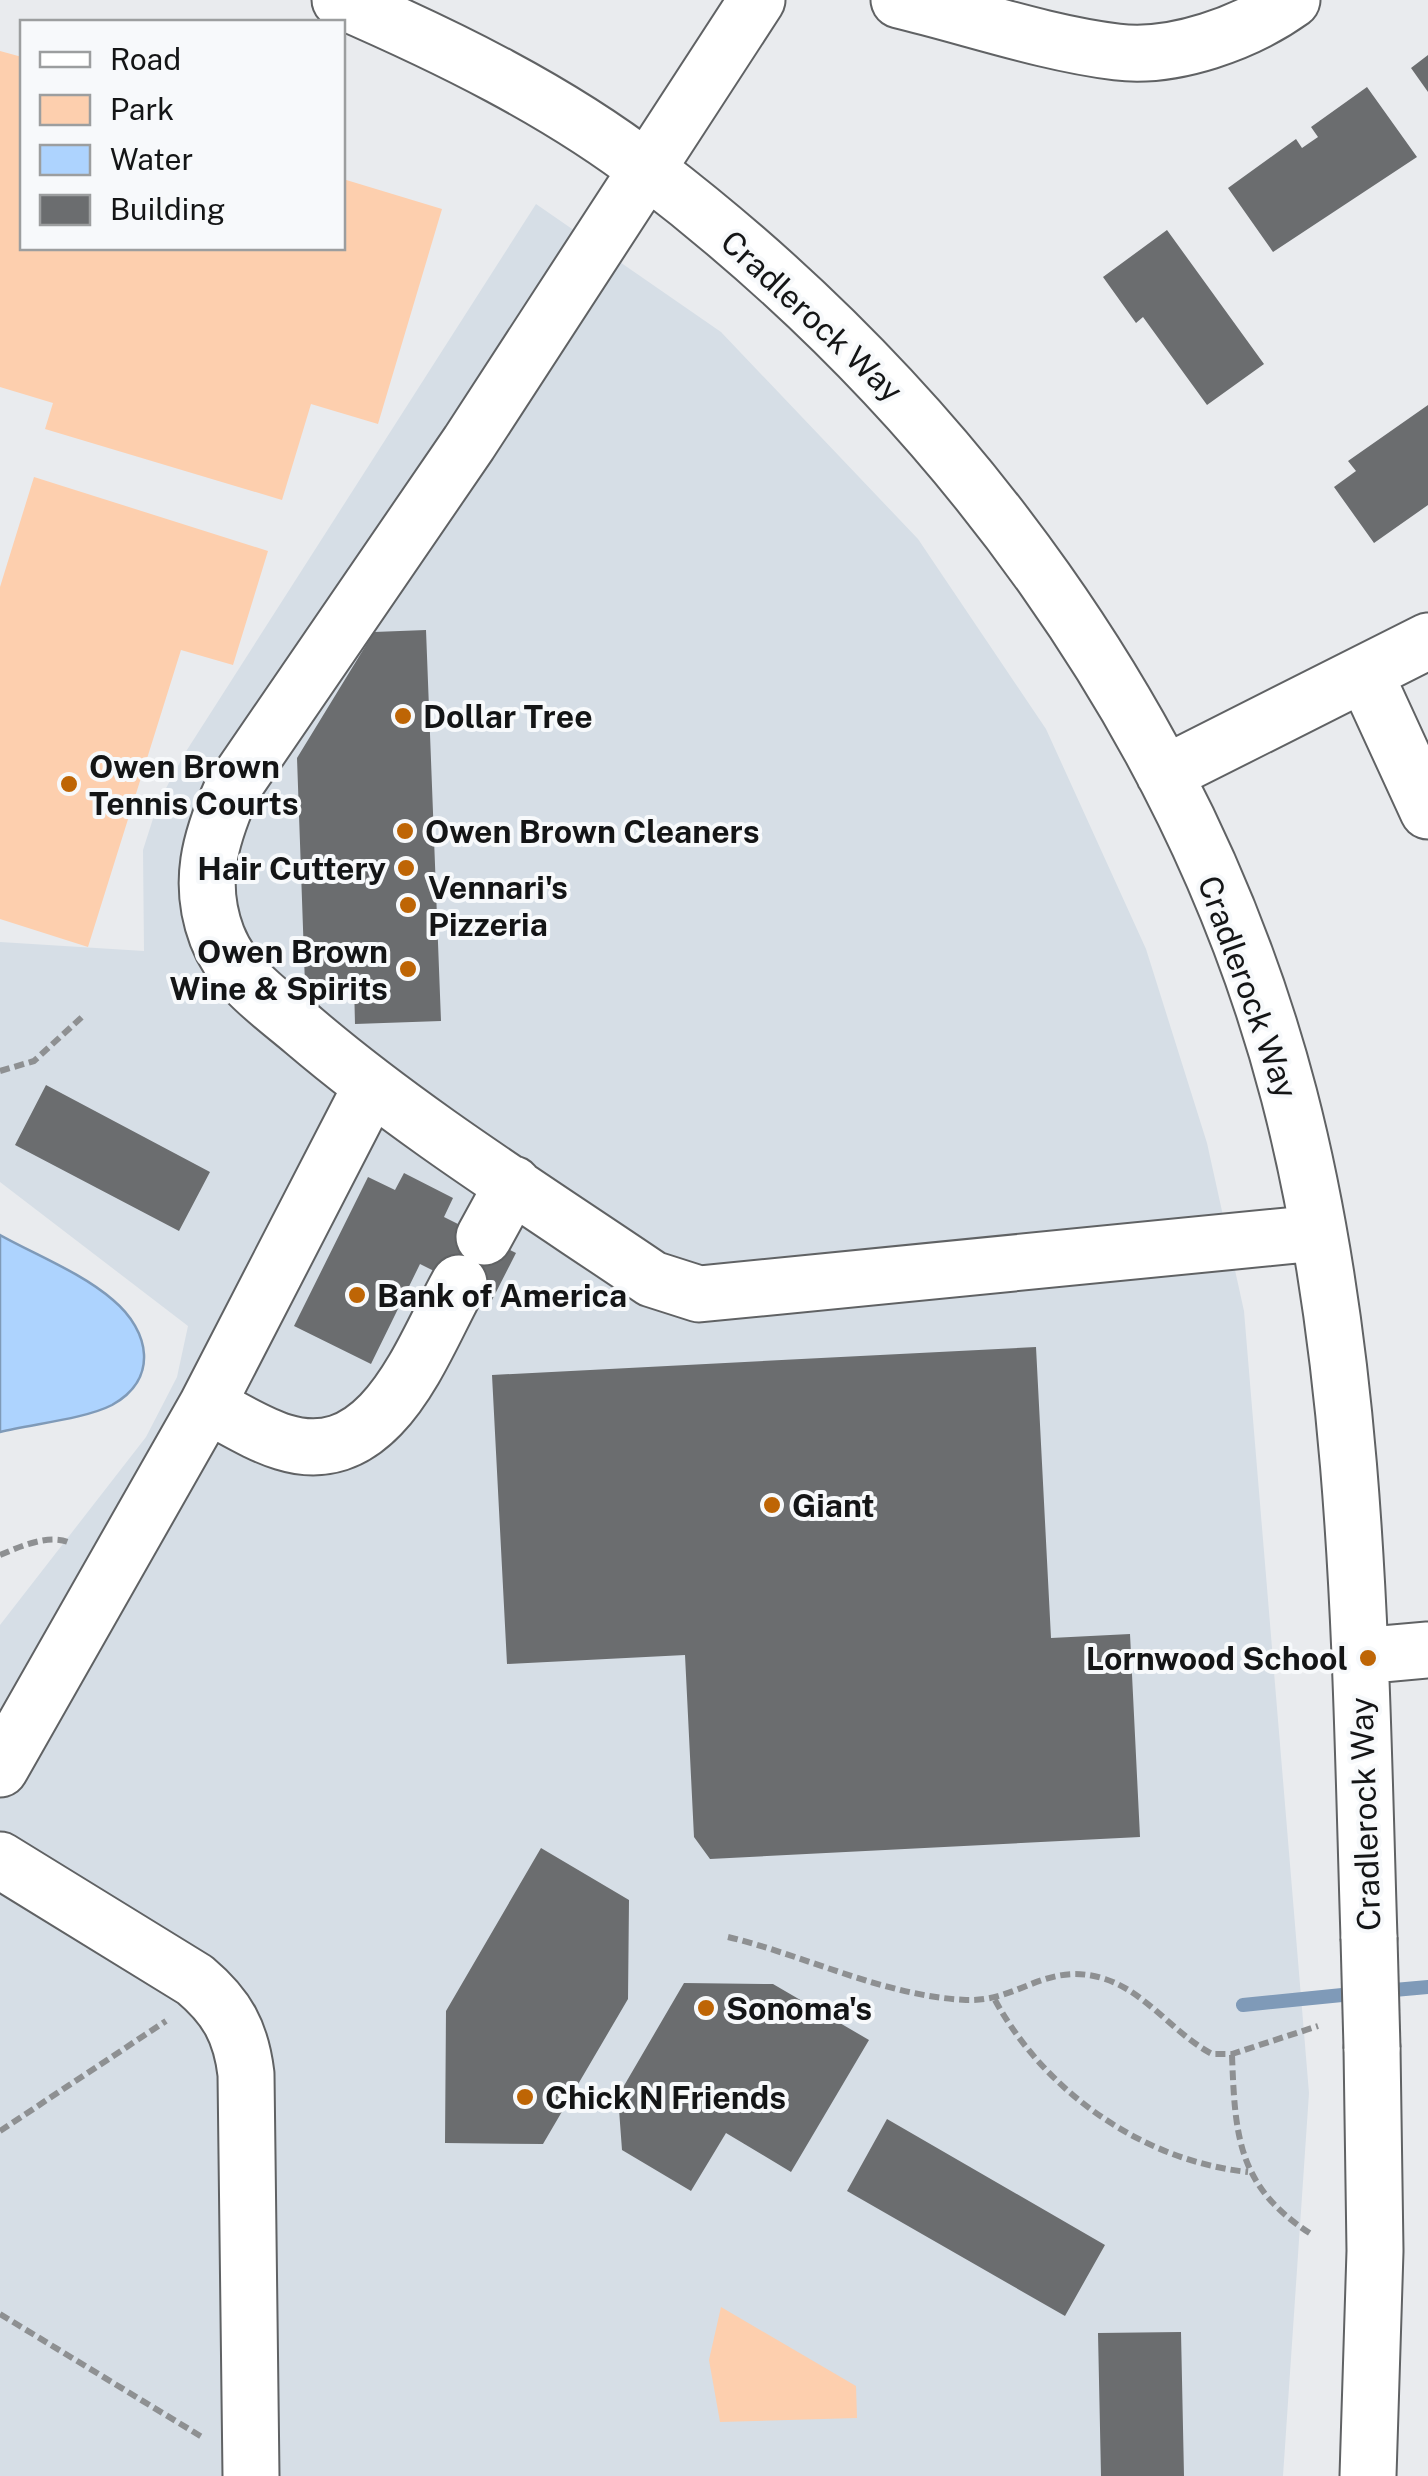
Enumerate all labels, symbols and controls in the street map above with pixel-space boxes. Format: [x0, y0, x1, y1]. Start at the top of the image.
legend [20, 20, 345, 250]
text: Road [110, 41, 181, 77]
text: Park [110, 91, 174, 127]
text: Water [110, 141, 193, 177]
text: Building [110, 191, 225, 227]
street label: Cradlerock Way [714, 223, 910, 409]
place label: Dollar Tree [423, 698, 593, 735]
marker: Dollar Tree [392, 705, 414, 727]
place label: Owen Brown Tennis Courts [89, 748, 299, 822]
marker: Owen Brown Tennis Courts [58, 773, 80, 795]
place label: Owen Brown Cleaners [425, 813, 760, 850]
marker: Owen Brown Cleaners [394, 820, 416, 842]
place label: Hair Cuttery [197, 850, 386, 887]
marker: Hair Cuttery [395, 857, 417, 879]
place label: Vennari's Pizzeria [428, 869, 568, 943]
street label: Cradlerock Way [1191, 871, 1305, 1103]
marker: Vennari's Pizzeria [397, 894, 419, 916]
place label: Owen Brown Wine & Spirits [170, 933, 388, 1007]
marker: Owen Brown Wine & Spirits [397, 958, 419, 980]
place label: Bank of America [377, 1277, 627, 1314]
marker: Bank of America [346, 1284, 368, 1306]
place label: Giant [792, 1487, 875, 1524]
marker: Giant [761, 1494, 783, 1516]
place label: Lornwood School [1086, 1640, 1348, 1677]
marker: Lornwood School [1357, 1647, 1379, 1669]
street label: Cradlerock Way [1342, 1696, 1388, 1932]
place label: Sonoma's [726, 1990, 872, 2027]
marker: Sonoma's [695, 1997, 717, 2019]
place label: Chick N Friends [545, 2079, 786, 2116]
marker: Chick N Friends [514, 2086, 536, 2108]

